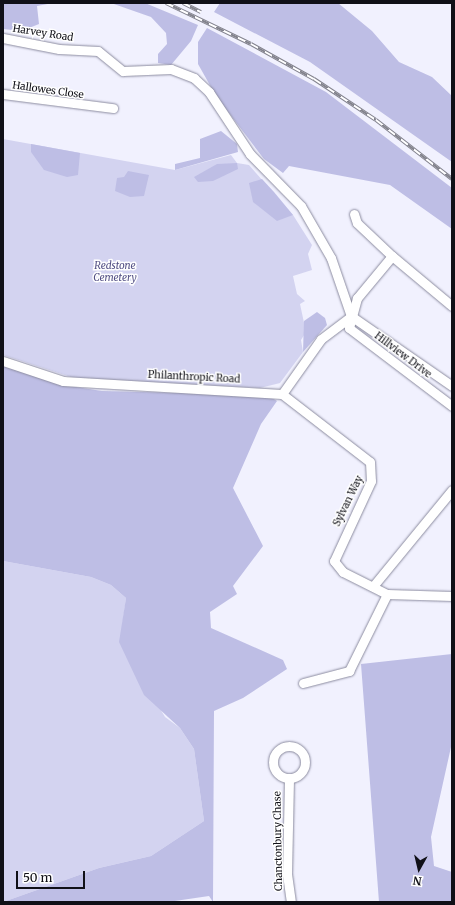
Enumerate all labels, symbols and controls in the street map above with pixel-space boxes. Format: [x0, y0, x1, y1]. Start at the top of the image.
street label: Harvey Road [12, 22, 74, 44]
street label: Hallowes Close [12, 79, 84, 101]
park label: Redstone Cemetery [93, 259, 137, 282]
street label: Hillview Drive [372, 330, 434, 380]
street label: Philanthropic Road [147, 369, 241, 385]
street label: Sylvan Way [331, 474, 365, 528]
street label: Chanctonbury Chase [271, 791, 285, 891]
north arrow [399, 849, 439, 889]
scale bar [18, 863, 87, 889]
text: 50 m [23, 870, 52, 885]
text: N [412, 873, 423, 888]

